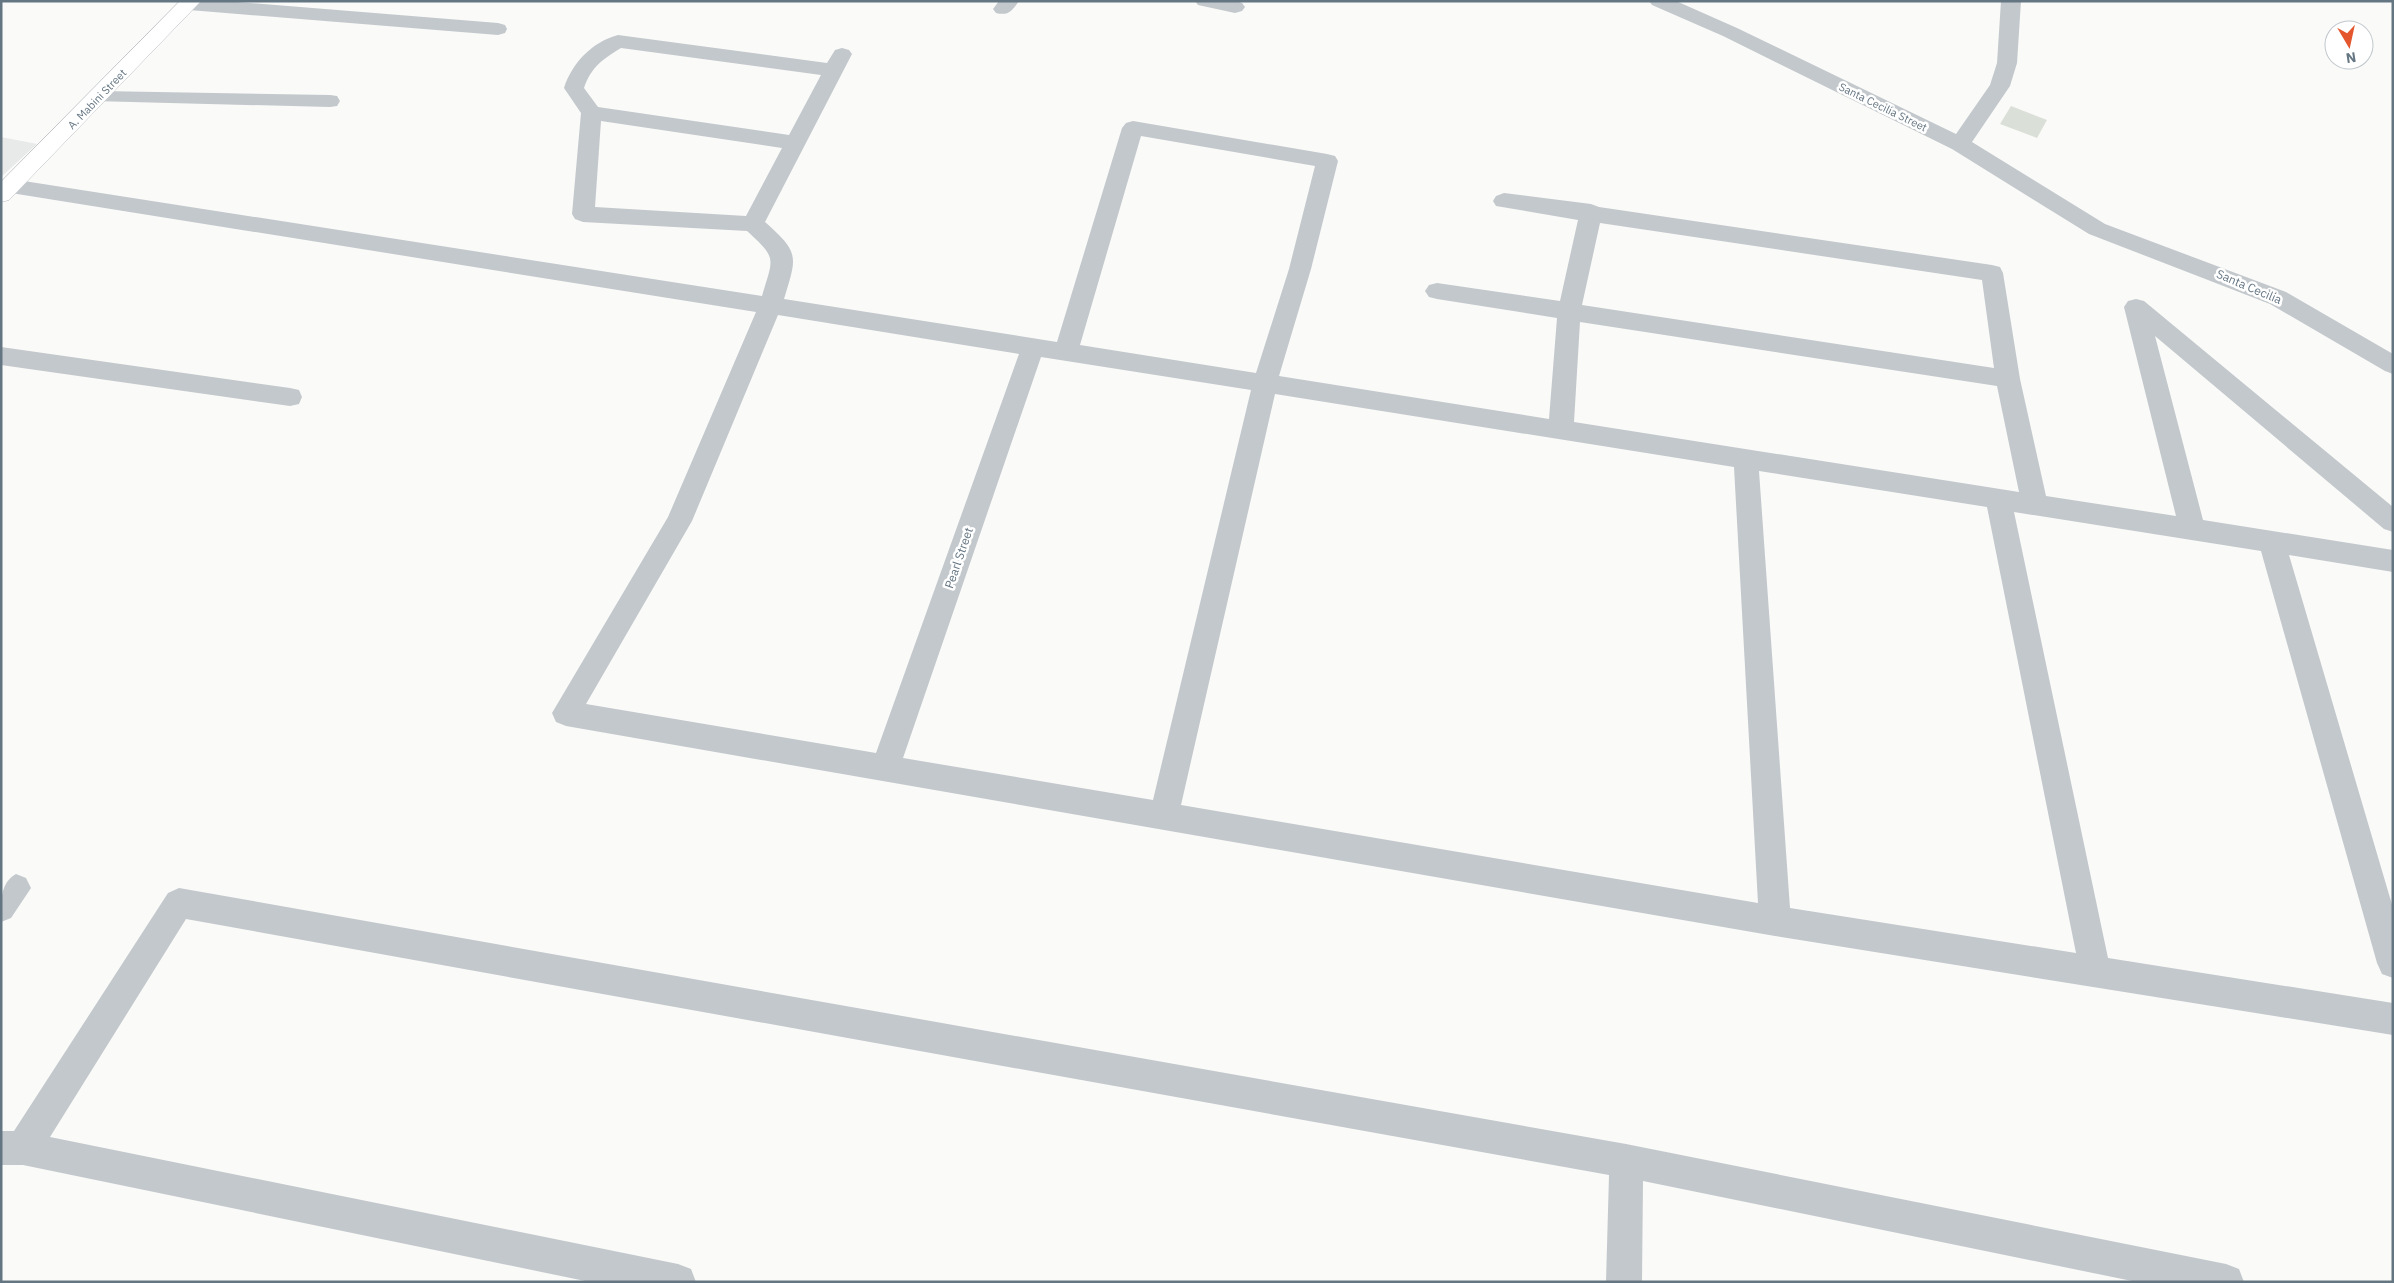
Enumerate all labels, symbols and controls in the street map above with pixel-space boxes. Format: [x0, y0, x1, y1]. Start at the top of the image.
north arrow [2324, 20, 2374, 70]
text: N [2345, 48, 2357, 68]
street label: A. Mabini Street [65, 66, 129, 132]
street label: Santa Cecilia Street [1837, 80, 1930, 134]
street label: Santa Cecilia [2214, 266, 2285, 307]
street label: Pearl Street [941, 525, 976, 590]

